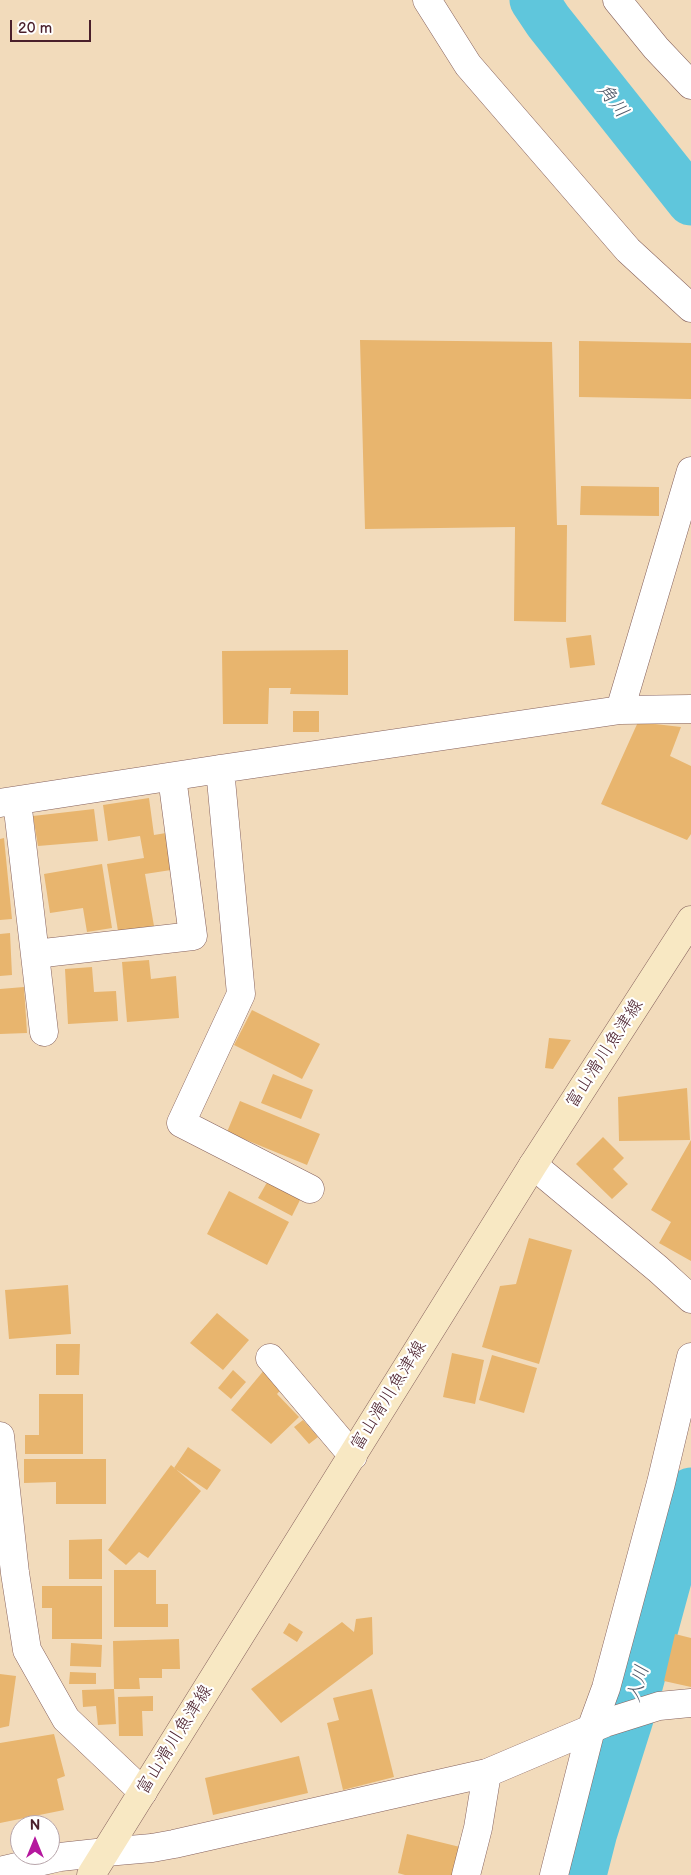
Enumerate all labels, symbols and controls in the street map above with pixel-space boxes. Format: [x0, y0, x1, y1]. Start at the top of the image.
scale bar [12, 10, 94, 42]
text: 20 m [18, 19, 52, 38]
water label: 角川 [591, 79, 633, 123]
street label: 富山滑川魚津線 [562, 995, 648, 1113]
street label: 富山滑川魚津線 [346, 1337, 432, 1455]
water label: 入川 [623, 1663, 655, 1705]
street label: 富山滑川魚津線 [132, 1681, 218, 1799]
north arrow [10, 1815, 60, 1865]
text: N [30, 1817, 40, 1834]

